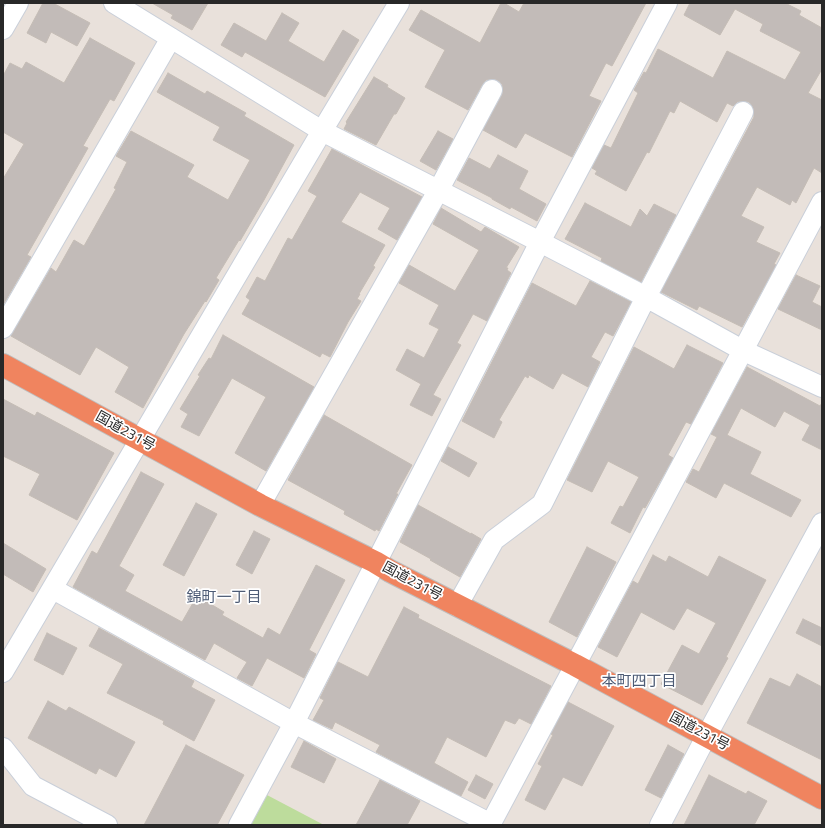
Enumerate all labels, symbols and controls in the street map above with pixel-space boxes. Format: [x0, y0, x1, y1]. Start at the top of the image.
street label: 国道231号 [92, 409, 158, 455]
street label: 国道231号 [379, 559, 445, 605]
district label: 錦町一丁目 [187, 589, 261, 607]
district label: 本町四丁目 [602, 673, 676, 691]
street label: 国道231号 [666, 709, 732, 755]

